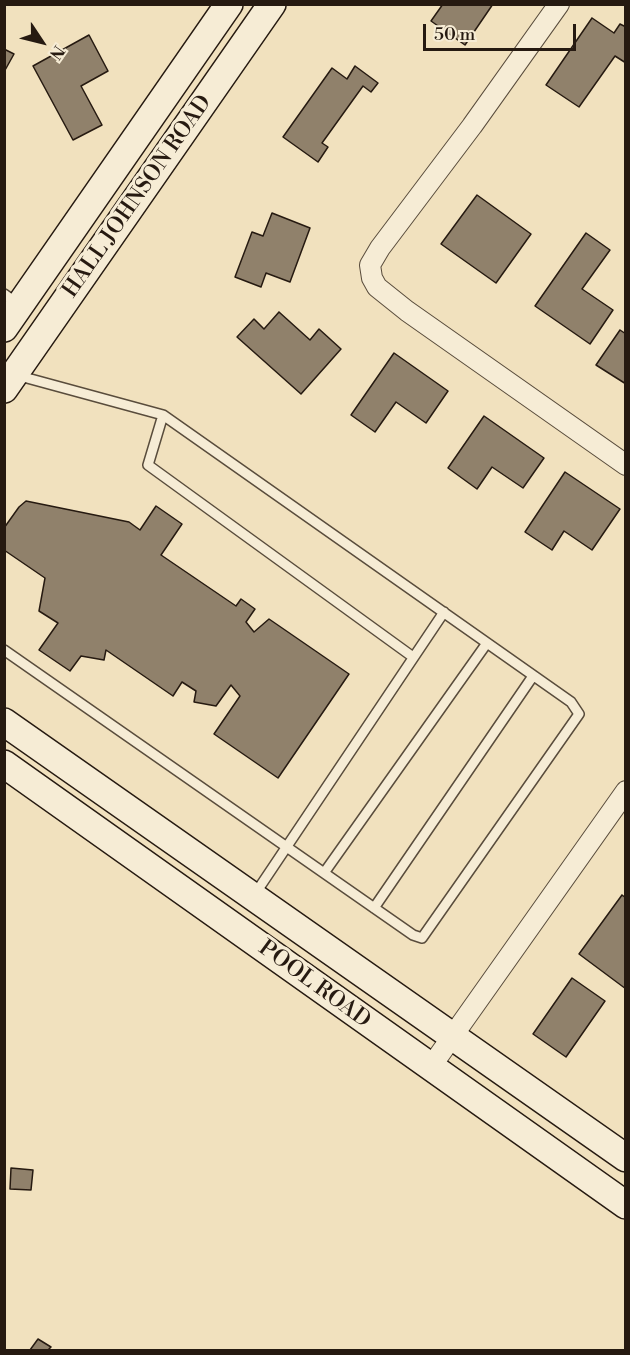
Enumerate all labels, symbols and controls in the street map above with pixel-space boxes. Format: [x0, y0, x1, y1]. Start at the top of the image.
north arrow [12, 12, 72, 72]
scale bar [426, 12, 579, 50]
text: 50 m [434, 23, 475, 46]
text: N [45, 41, 69, 63]
street label: HALL JOHNSON ROAD [58, 91, 218, 303]
street label: POOL ROAD [253, 936, 375, 1034]

